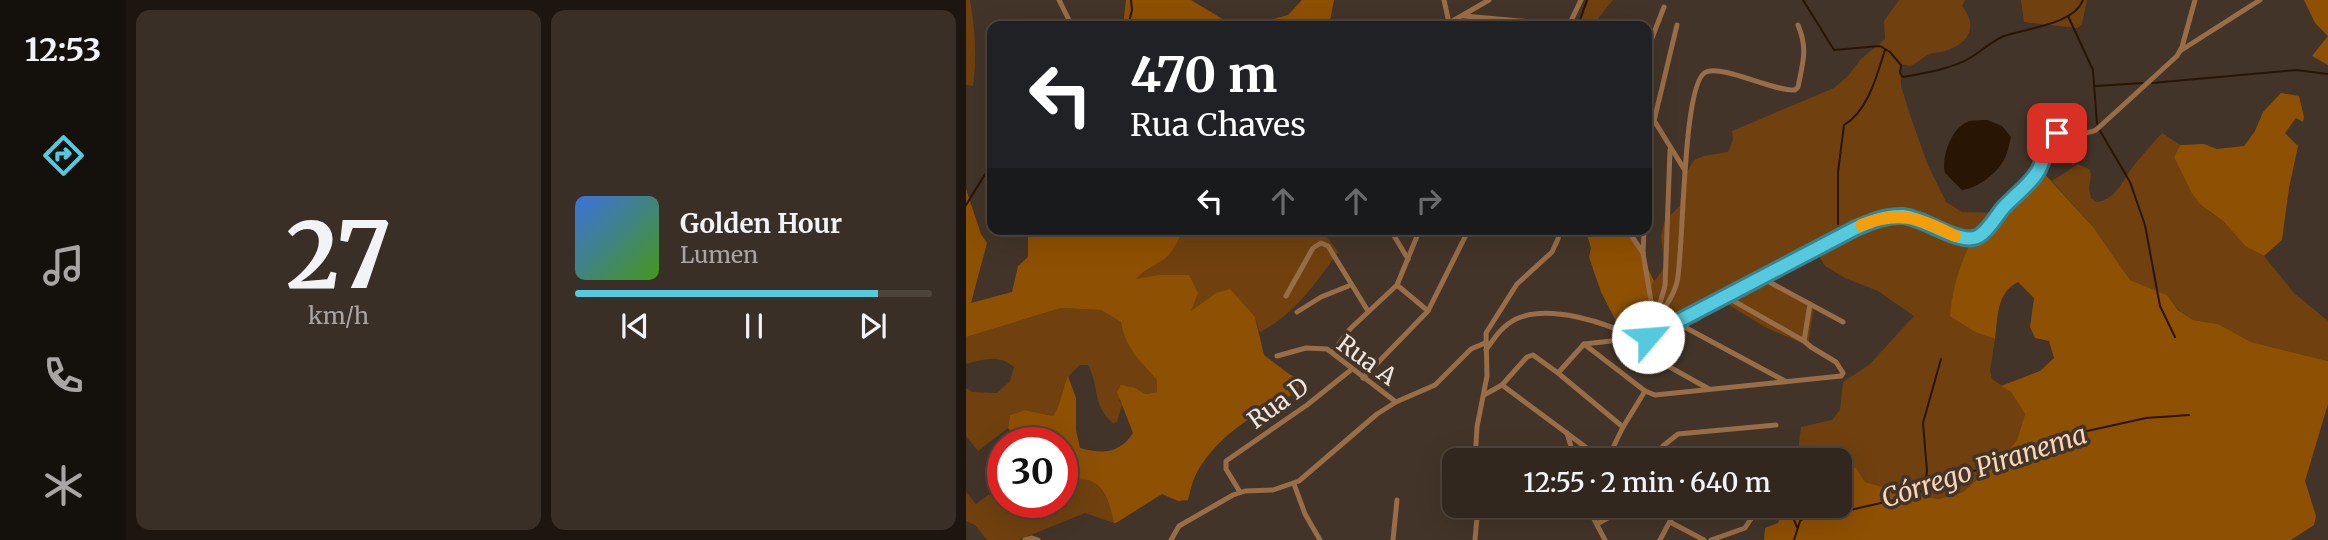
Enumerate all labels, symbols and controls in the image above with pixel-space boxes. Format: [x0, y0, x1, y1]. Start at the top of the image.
text: 12:53 [25, 30, 101, 70]
text: 470 m [1130, 44, 1277, 105]
icon: left [1015, 49, 1106, 140]
pin [2027, 103, 2087, 163]
text: Rua Chaves [1130, 105, 1306, 145]
icon: arrive [2038, 114, 2076, 152]
icon: directions [39, 131, 88, 180]
icon: left [1191, 182, 1229, 220]
icon: ahead [1264, 182, 1302, 220]
icon: ahead [1337, 182, 1375, 220]
icon: right [1410, 182, 1448, 220]
text: 27 [286, 198, 391, 313]
text: Golden Hour [680, 207, 842, 240]
text: Lumen [680, 240, 758, 269]
icon: music [39, 241, 88, 290]
position arrow [1611, 300, 1685, 374]
text: km/h [308, 301, 369, 330]
icon: previous [616, 307, 654, 345]
icon: pause [735, 307, 773, 345]
icon: next [854, 307, 892, 345]
street label: Rua A [1331, 328, 1404, 393]
icon: phone [39, 351, 88, 400]
street label: Rua D [1241, 370, 1315, 436]
water label: Córrego Piranema [1877, 417, 2091, 515]
speed limit sign: 30 [987, 427, 1078, 518]
icon: climate [39, 461, 88, 510]
text: 12:55 · 2 min · 640 m [1523, 466, 1771, 499]

